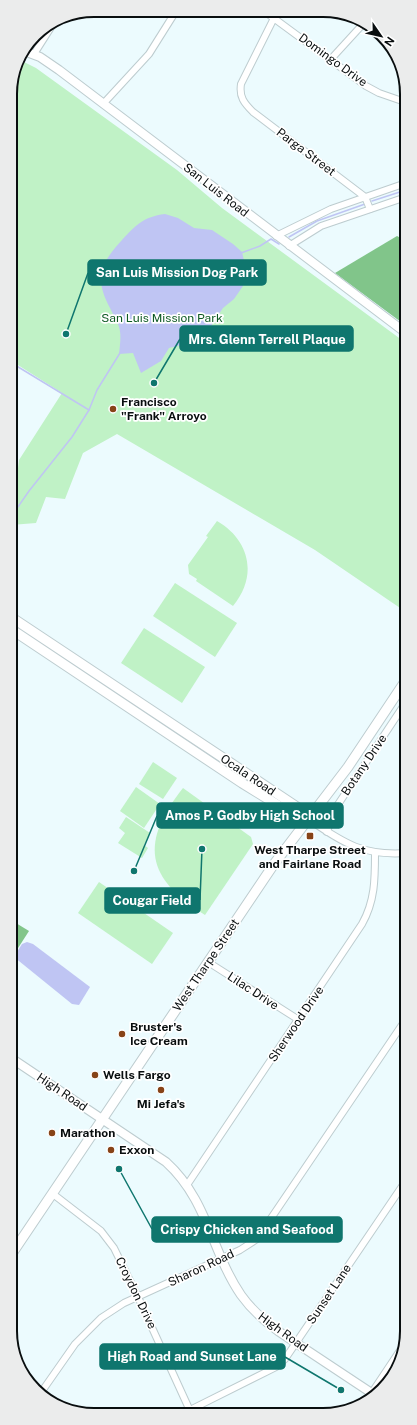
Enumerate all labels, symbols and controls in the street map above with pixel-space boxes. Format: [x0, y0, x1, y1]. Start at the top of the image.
north arrow [361, 16, 401, 56]
street label: Domingo Drive [296, 31, 370, 90]
text: N [382, 35, 397, 49]
street label: Parga Street [274, 125, 339, 179]
street label: San Luis Road [181, 160, 251, 220]
callout: San Luis Mission Dog Park [88, 260, 266, 285]
text: San Luis Mission Dog Park [96, 265, 259, 280]
park label: San Luis Mission Park [101, 311, 223, 325]
callout: Mrs. Glenn Terrell Plaque [180, 326, 353, 351]
text: Mrs. Glenn Terrell Plaque [188, 332, 346, 347]
place label: Francisco "Frank" Arroyo [121, 395, 207, 423]
marker: Francisco "Frank" Arroyo [108, 404, 118, 414]
street label: Botany Drive [338, 732, 390, 798]
street label: Ocala Road [218, 751, 278, 799]
callout: Amos P. Godby High School [157, 803, 343, 828]
text: Amos P. Godby High School [165, 808, 335, 823]
marker: West Tharpe Street and Fairlane Road [305, 831, 315, 841]
place label: West Tharpe Street and Fairlane Road [254, 843, 366, 871]
callout: Cougar Field [105, 888, 200, 913]
text: Cougar Field [113, 893, 192, 908]
street label: West Tharpe Street [170, 916, 242, 1014]
street label: Lilac Drive [225, 969, 281, 1013]
street label: Sherwood Drive [266, 983, 327, 1064]
place label: Bruster's Ice Cream [130, 1020, 188, 1048]
marker: Bruster's Ice Cream [117, 1029, 127, 1039]
place label: Wells Fargo [103, 1068, 171, 1082]
street label: High Road [34, 1070, 90, 1114]
marker: Wells Fargo [90, 1070, 100, 1080]
marker: Mi Jefa's [156, 1085, 166, 1095]
place label: Mi Jefa's [137, 1097, 185, 1111]
place label: Marathon [60, 1126, 115, 1140]
marker: Marathon [47, 1128, 57, 1138]
place label: Exxon [119, 1143, 154, 1157]
marker: Exxon [106, 1145, 116, 1155]
callout: Crispy Chicken and Seafood [152, 1217, 342, 1242]
text: Crispy Chicken and Seafood [160, 1222, 334, 1237]
street label: Sharon Road [166, 1247, 236, 1289]
street label: Croydon Drive [113, 1255, 160, 1331]
street label: Sunset Lane [304, 1261, 354, 1327]
street label: High Road [255, 1309, 311, 1355]
callout: High Road and Sunset Lane [100, 1344, 285, 1369]
text: High Road and Sunset Lane [107, 1349, 277, 1364]

